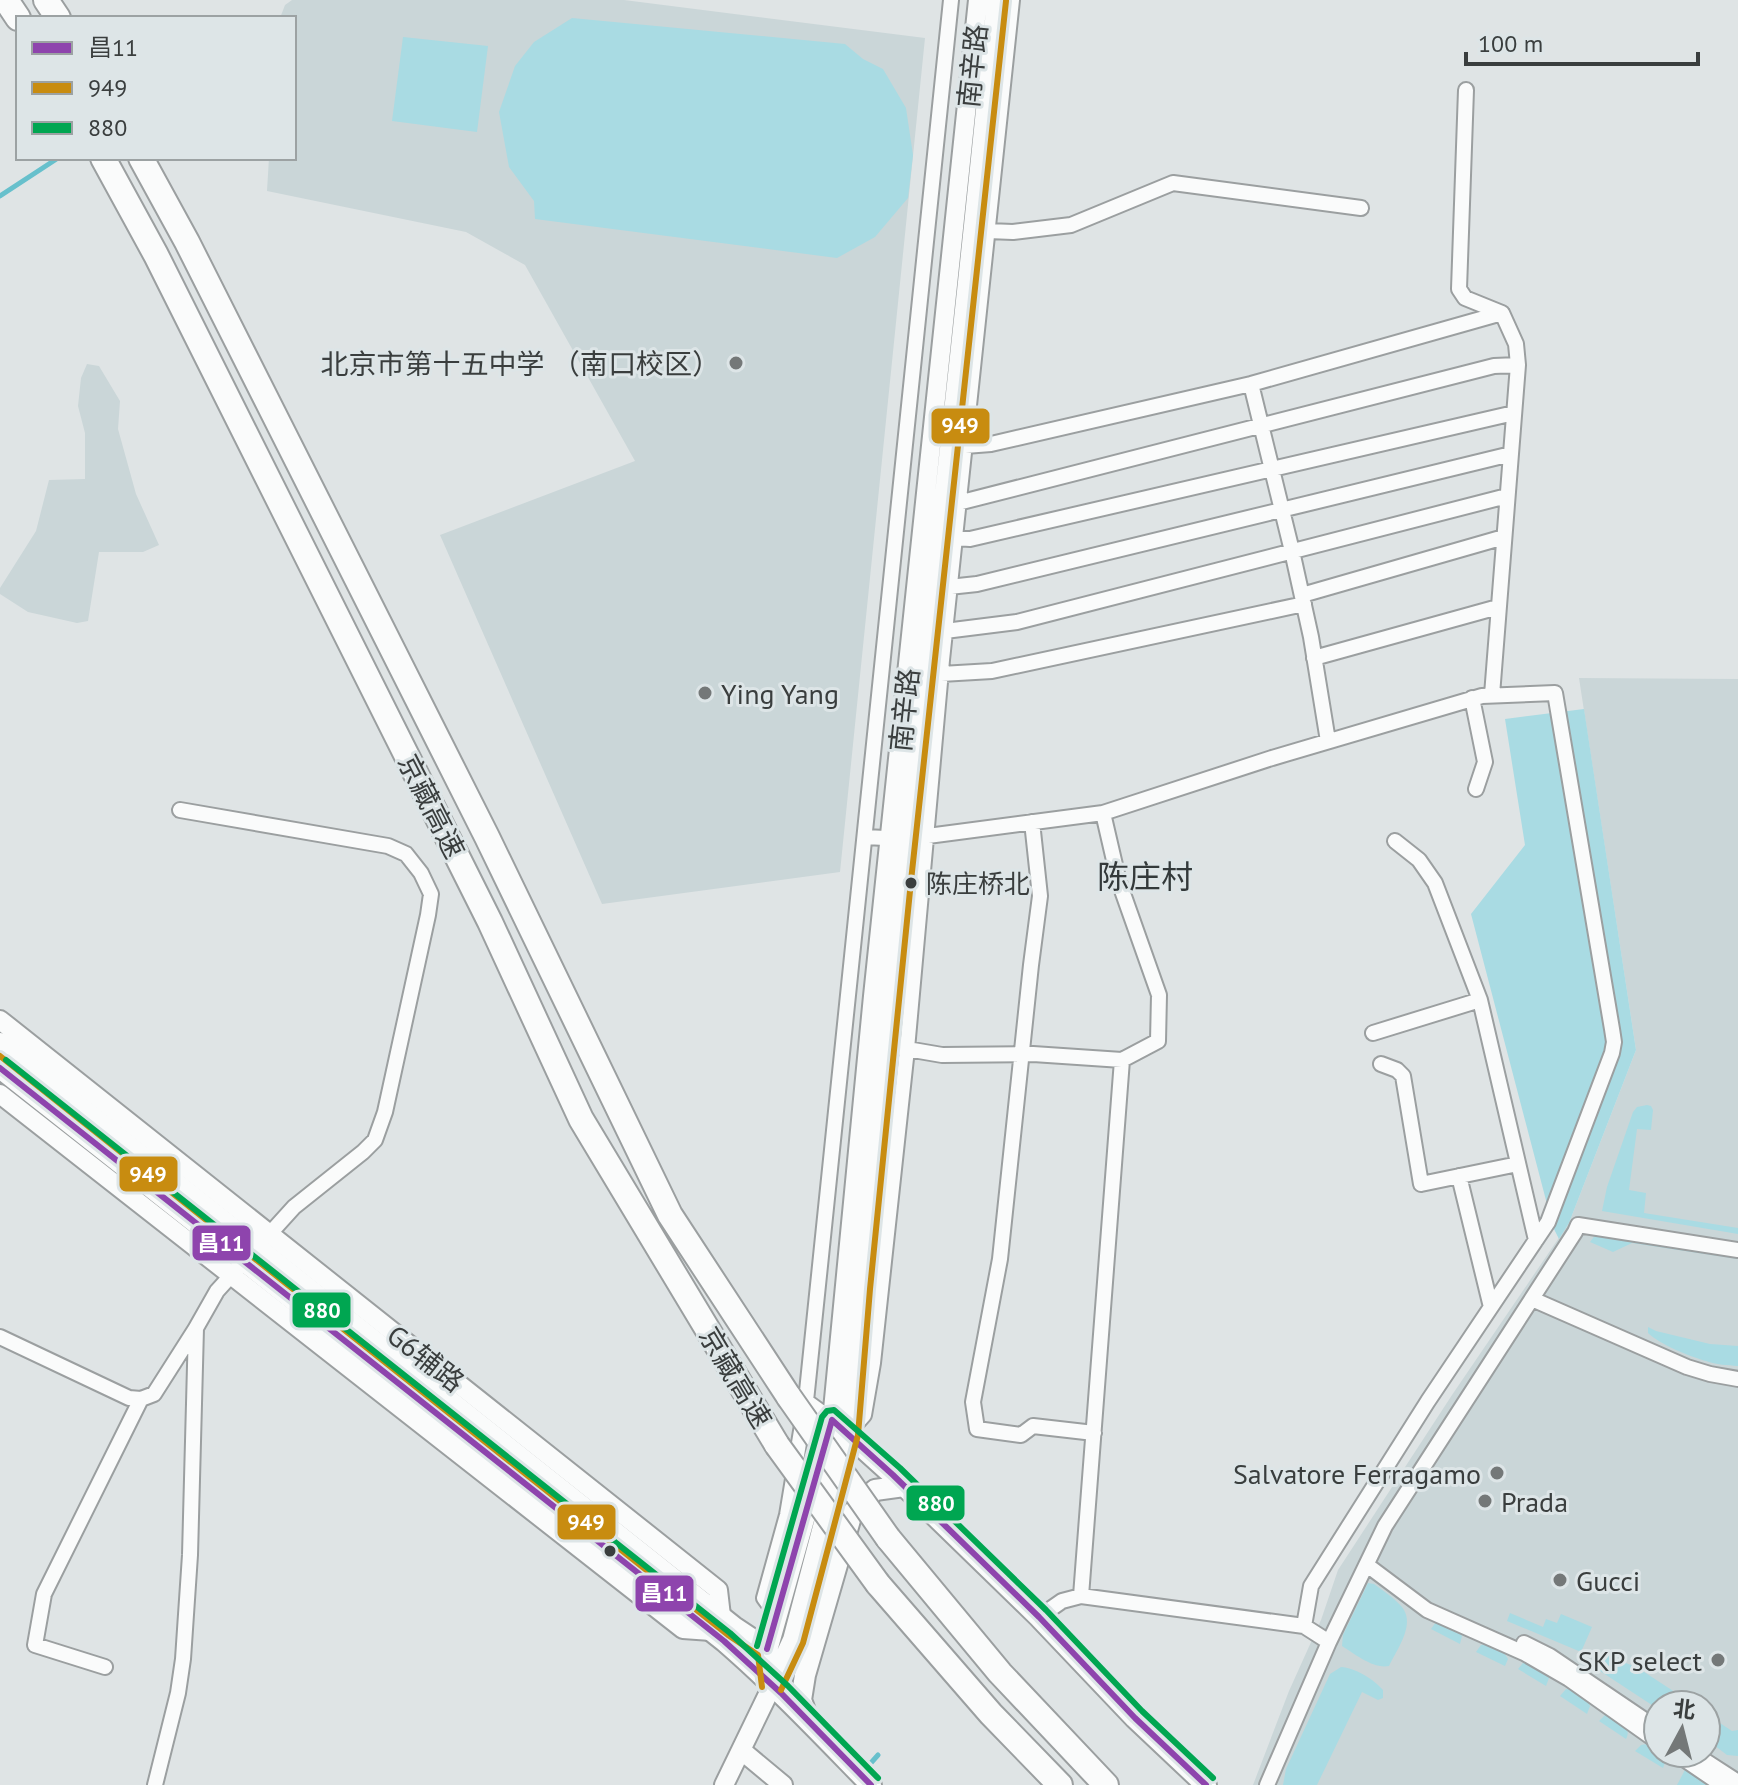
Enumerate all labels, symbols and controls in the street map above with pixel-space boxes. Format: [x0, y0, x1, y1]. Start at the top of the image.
legend [16, 16, 296, 160]
scale bar [1466, 16, 1698, 66]
street label: 南辛路 [949, 22, 995, 110]
text: 100 m [1478, 28, 1543, 59]
text: 昌11 [88, 32, 138, 63]
text: 949 [88, 72, 127, 103]
text: 880 [88, 112, 127, 143]
place label: 北京市第十五中学 （南口校区） [321, 345, 720, 382]
marker: 北京市第十五中学 （南口校区） [727, 354, 745, 372]
line badge: 949 [930, 407, 991, 445]
text: 949 [941, 411, 979, 439]
street label: 南辛路 [881, 666, 927, 754]
place label: Ying Yang [721, 675, 839, 712]
marker: Ying Yang [696, 684, 714, 702]
street label: 京藏高速 [390, 748, 474, 864]
district label: 陈庄村 [1097, 855, 1193, 897]
place label: 陈庄桥北 [926, 867, 1030, 900]
marker: 陈庄桥北 [903, 875, 919, 891]
line badge: 949 [118, 1155, 179, 1193]
text: 949 [129, 1160, 167, 1188]
line badge: 昌11 [191, 1224, 252, 1262]
text: 昌11 [198, 1229, 244, 1257]
line badge: 880 [291, 1291, 352, 1329]
text: 880 [303, 1296, 341, 1324]
street label: G6辅路 [380, 1316, 472, 1400]
street label: 京藏高速 [691, 1319, 781, 1435]
place label: Salvatore Ferragamo [1233, 1455, 1481, 1492]
marker: Salvatore Ferragamo [1488, 1464, 1506, 1482]
place label: Prada [1501, 1483, 1568, 1520]
line badge: 880 [905, 1484, 966, 1522]
text: 880 [917, 1489, 955, 1517]
marker: Prada [1476, 1492, 1494, 1510]
line badge: 949 [556, 1503, 617, 1541]
text: 949 [567, 1508, 605, 1536]
unlabelled marker [602, 1543, 618, 1559]
place label: Gucci [1576, 1562, 1640, 1599]
marker: Gucci [1551, 1571, 1569, 1589]
line badge: 昌11 [634, 1574, 695, 1613]
text: 昌11 [641, 1579, 687, 1607]
place label: SKP select [1578, 1642, 1703, 1679]
marker: SKP select [1709, 1651, 1727, 1669]
north arrow [1642, 1689, 1722, 1769]
text: 北 [1672, 1694, 1697, 1724]

